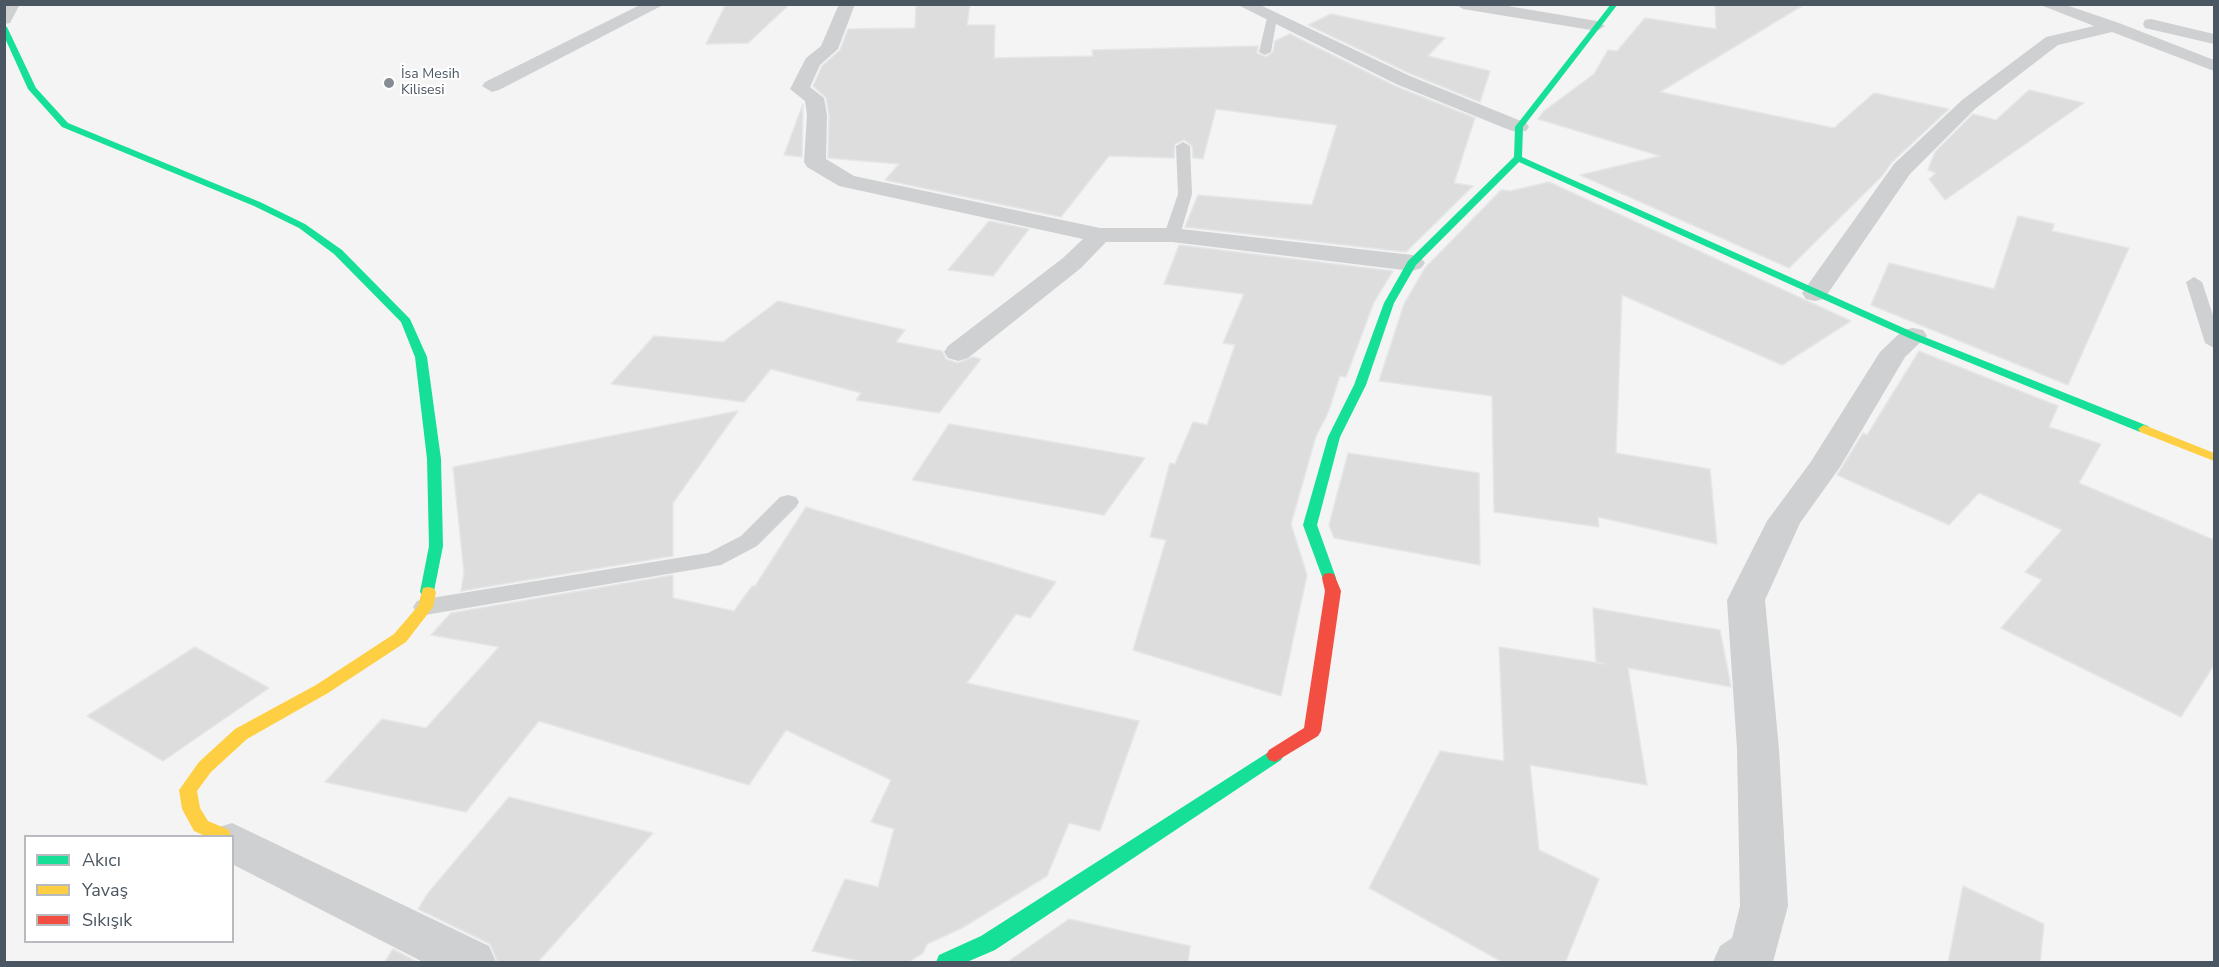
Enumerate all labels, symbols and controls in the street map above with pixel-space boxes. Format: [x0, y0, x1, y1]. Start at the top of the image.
place label: İsa Mesih Kilisesi [401, 67, 460, 100]
marker: İsa Mesih Kilisesi [382, 76, 396, 90]
legend [24, 835, 234, 943]
text: Akıcı [82, 848, 121, 872]
text: Yavaş [82, 878, 128, 902]
text: Sıkışık [82, 908, 132, 932]

